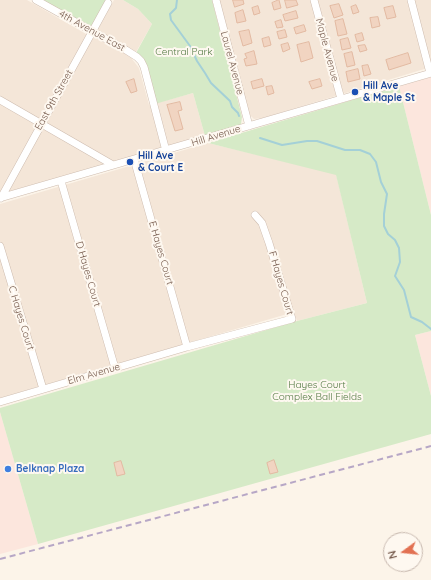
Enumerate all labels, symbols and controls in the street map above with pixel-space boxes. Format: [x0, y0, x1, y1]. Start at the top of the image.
street label: 4th Avenue East [57, 8, 127, 54]
street label: Maple Avenue [313, 17, 341, 83]
street label: Laurel Avenue [218, 30, 246, 96]
park label: Central Park [155, 46, 213, 58]
street label: East 9th Street [32, 68, 76, 132]
place label: Hill Ave & Maple St [363, 80, 415, 104]
marker: Hill Ave & Maple St [350, 87, 360, 97]
street label: Hill Avenue [190, 123, 242, 149]
place label: Hill Ave & Court E [138, 150, 183, 174]
marker: Hill Ave & Court E [125, 157, 135, 167]
street label: E Hayes Court [146, 220, 176, 286]
street label: D Hayes Court [73, 240, 103, 308]
street label: F Hayes Court [266, 250, 296, 316]
street label: C Hayes Court [6, 284, 36, 352]
street label: Elm Avenue [66, 361, 122, 387]
park label: Hayes Court Complex Ball Fields [272, 379, 362, 402]
place label: Belknap Plaza [16, 463, 84, 475]
marker: Belknap Plaza [3, 464, 13, 474]
north arrow [383, 532, 423, 572]
text: N [385, 549, 400, 561]

